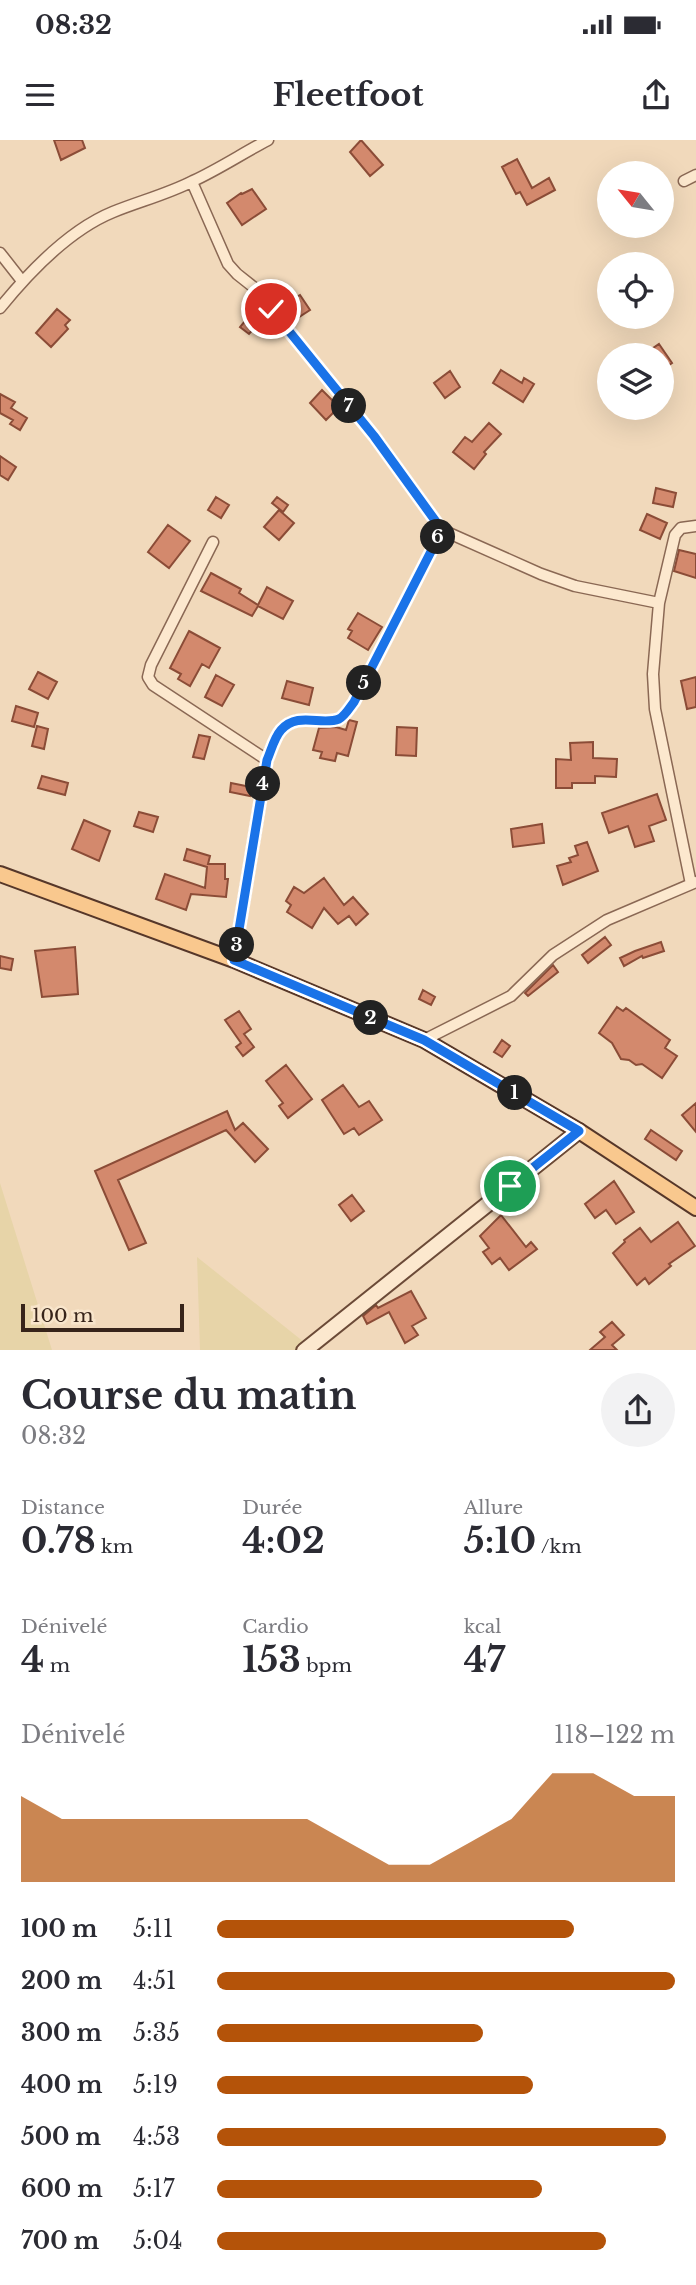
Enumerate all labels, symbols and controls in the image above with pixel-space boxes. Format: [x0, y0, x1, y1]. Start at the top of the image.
text: 08:32 [35, 9, 112, 41]
text: Fleetfoot [272, 75, 424, 115]
icon: menu [21, 76, 59, 114]
icon: share [637, 76, 675, 114]
north arrow [597, 161, 674, 238]
map controls [597, 161, 674, 420]
button: locate [597, 252, 674, 329]
pin [241, 279, 301, 339]
icon: check [252, 290, 290, 328]
button: layers [597, 343, 674, 420]
pin: 7 [332, 388, 366, 424]
text: 7 [344, 394, 353, 417]
pin: 6 [420, 520, 456, 554]
text: 6 [431, 525, 444, 548]
pin: 5 [346, 666, 382, 700]
text: 5 [358, 671, 369, 694]
pin: 4 [246, 766, 280, 802]
text: 4 [256, 772, 269, 795]
pin: 3 [219, 928, 254, 962]
text: 3 [230, 933, 243, 956]
pin: 2 [354, 1000, 388, 1036]
text: 2 [364, 1006, 377, 1029]
pin: 1 [498, 1076, 532, 1110]
text: 1 [510, 1081, 519, 1104]
pin [480, 1156, 540, 1216]
icon: arrive [491, 1167, 529, 1205]
scale bar [21, 1302, 184, 1333]
text: 100 m [32, 1304, 93, 1327]
text: Course du matin [21, 1372, 356, 1419]
button: share [601, 1373, 675, 1447]
text: 08:32 [21, 1422, 86, 1450]
text: Distance [21, 1496, 105, 1519]
text: Durée [242, 1496, 302, 1519]
text: Allure [464, 1496, 523, 1519]
text: 0.78 [21, 1519, 96, 1562]
text: 4:02 [242, 1519, 325, 1562]
text: 5:10 [464, 1519, 536, 1562]
text: km [96, 1535, 133, 1558]
text: /km [536, 1535, 582, 1558]
text: Dénivelé [21, 1615, 107, 1638]
text: Cardio [242, 1615, 309, 1638]
text: kcal [464, 1615, 502, 1638]
text: 4 [21, 1638, 44, 1681]
text: 153 [242, 1638, 301, 1681]
text: 47 [464, 1638, 505, 1681]
text: m [44, 1654, 70, 1677]
text: bpm [301, 1654, 352, 1677]
text: Dénivelé [21, 1721, 125, 1749]
text: 118–122 m [554, 1721, 675, 1749]
text: 100 m [21, 1915, 97, 1943]
text: 5:11 [133, 1915, 173, 1943]
text: 200 m [21, 1967, 102, 1995]
text: 4:51 [133, 1967, 176, 1995]
text: 300 m [21, 2019, 102, 2047]
text: 5:35 [133, 2019, 180, 2047]
text: 400 m [21, 2071, 103, 2099]
text: 5:19 [133, 2071, 178, 2099]
text: 500 m [21, 2123, 101, 2151]
text: 4:53 [133, 2123, 180, 2151]
text: 600 m [21, 2175, 103, 2203]
text: 5:17 [133, 2175, 174, 2203]
text: 700 m [21, 2227, 99, 2255]
text: 5:04 [133, 2227, 183, 2255]

